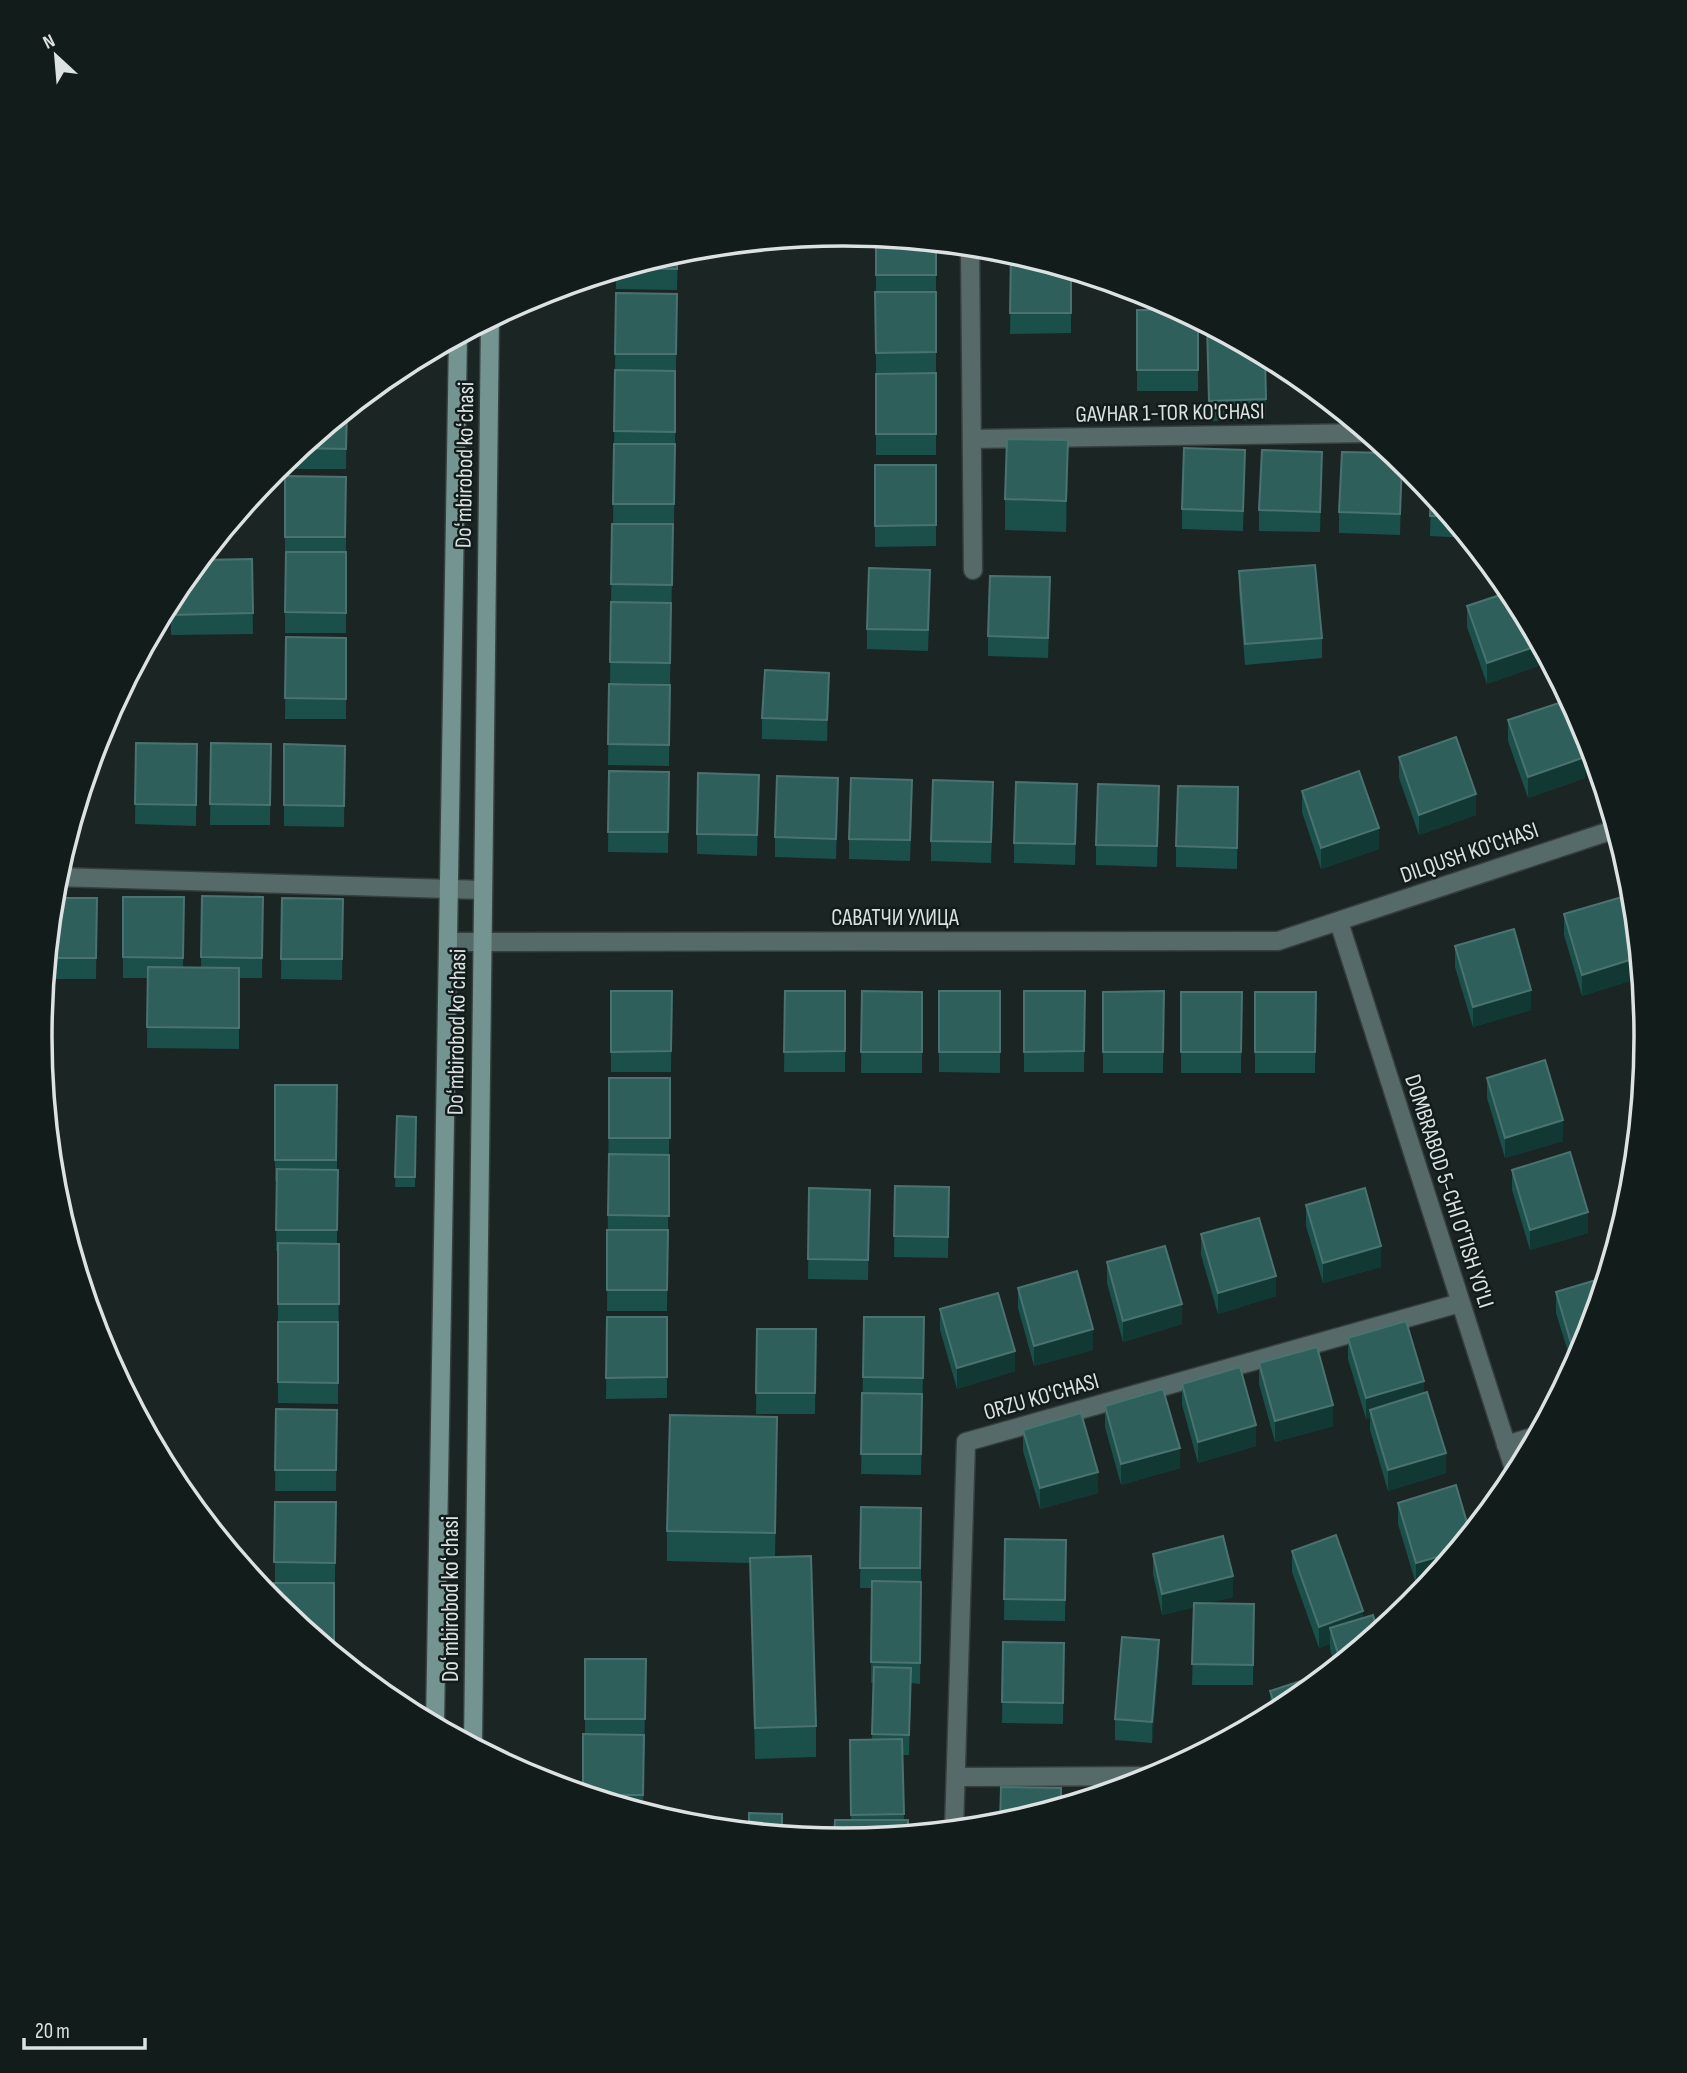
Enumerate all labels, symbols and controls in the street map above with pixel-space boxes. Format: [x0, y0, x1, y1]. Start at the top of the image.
north arrow [21, 21, 91, 91]
text: N [40, 30, 59, 55]
street label: Doʻmbirobod koʻchasi [450, 382, 480, 548]
street label: GAVHAR 1-TOR KO'CHASI [1075, 397, 1265, 429]
street label: DILQUSH KO'CHASI [1397, 816, 1542, 890]
street label: САВАТЧИ УЛИЦА [831, 904, 959, 932]
street label: Doʻmbirobod koʻchasi [442, 949, 472, 1115]
street label: DOMBRABOD 5-CHI O'TISH YO'LI [1398, 1071, 1500, 1312]
street label: ORZU KO'CHASI [980, 1367, 1102, 1427]
street label: Doʻmbirobod koʻchasi [437, 1516, 465, 1682]
scale bar [24, 2007, 145, 2050]
text: 20 m [35, 2019, 70, 2044]

